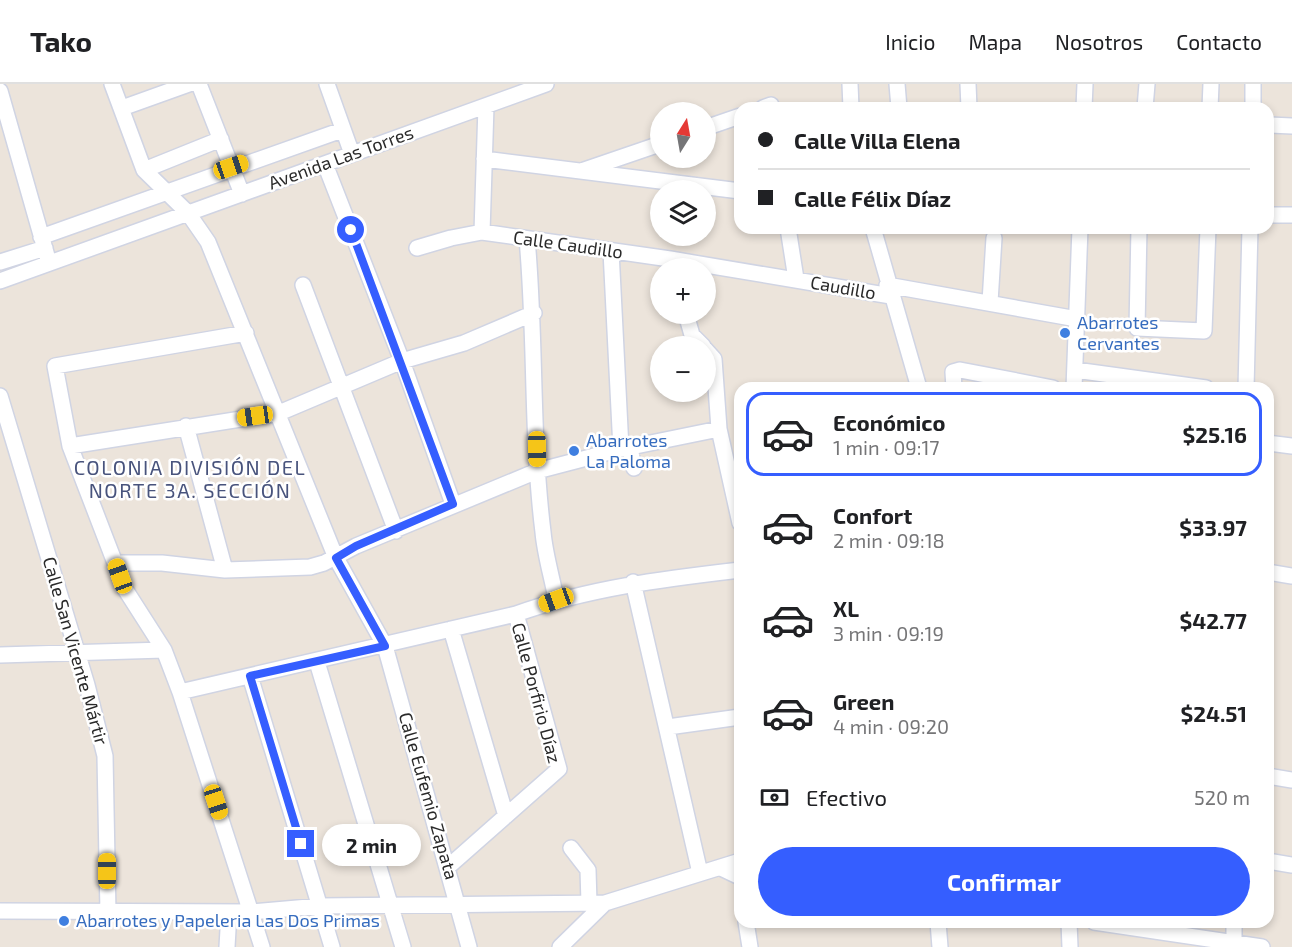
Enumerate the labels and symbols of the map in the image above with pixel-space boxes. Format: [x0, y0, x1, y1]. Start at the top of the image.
north arrow [650, 102, 716, 168]
street label: Avenida Las Torres [265, 121, 416, 193]
car [211, 153, 251, 181]
route start [337, 216, 364, 243]
street label: Calle Caudillo [512, 225, 624, 263]
street label: Caudillo [809, 270, 878, 304]
place label: Abarrotes Cervantes [1077, 311, 1160, 354]
marker: Abarrotes Cervantes [1058, 326, 1072, 340]
car [236, 405, 274, 427]
place label: Abarrotes La Paloma [586, 429, 671, 472]
car [528, 431, 546, 467]
marker: Abarrotes La Paloma [567, 444, 581, 458]
district label: COLONIA DIVISIÓN DEL NORTE 3A. SECCIÓN [74, 455, 306, 502]
street label: Calle San Vicente Mártir [39, 554, 113, 747]
car [105, 556, 135, 596]
car [536, 585, 576, 615]
street label: Calle Porfirio Díaz [508, 620, 566, 766]
street label: Calle Eufemio Zapata [395, 710, 463, 882]
car [202, 782, 230, 822]
callout: 2 min [322, 823, 421, 865]
route end [287, 830, 314, 857]
car [98, 853, 116, 889]
place label: Abarrotes y Papeleria Las Dos Primas [76, 909, 380, 931]
marker: Abarrotes y Papeleria Las Dos Primas [57, 914, 71, 928]

